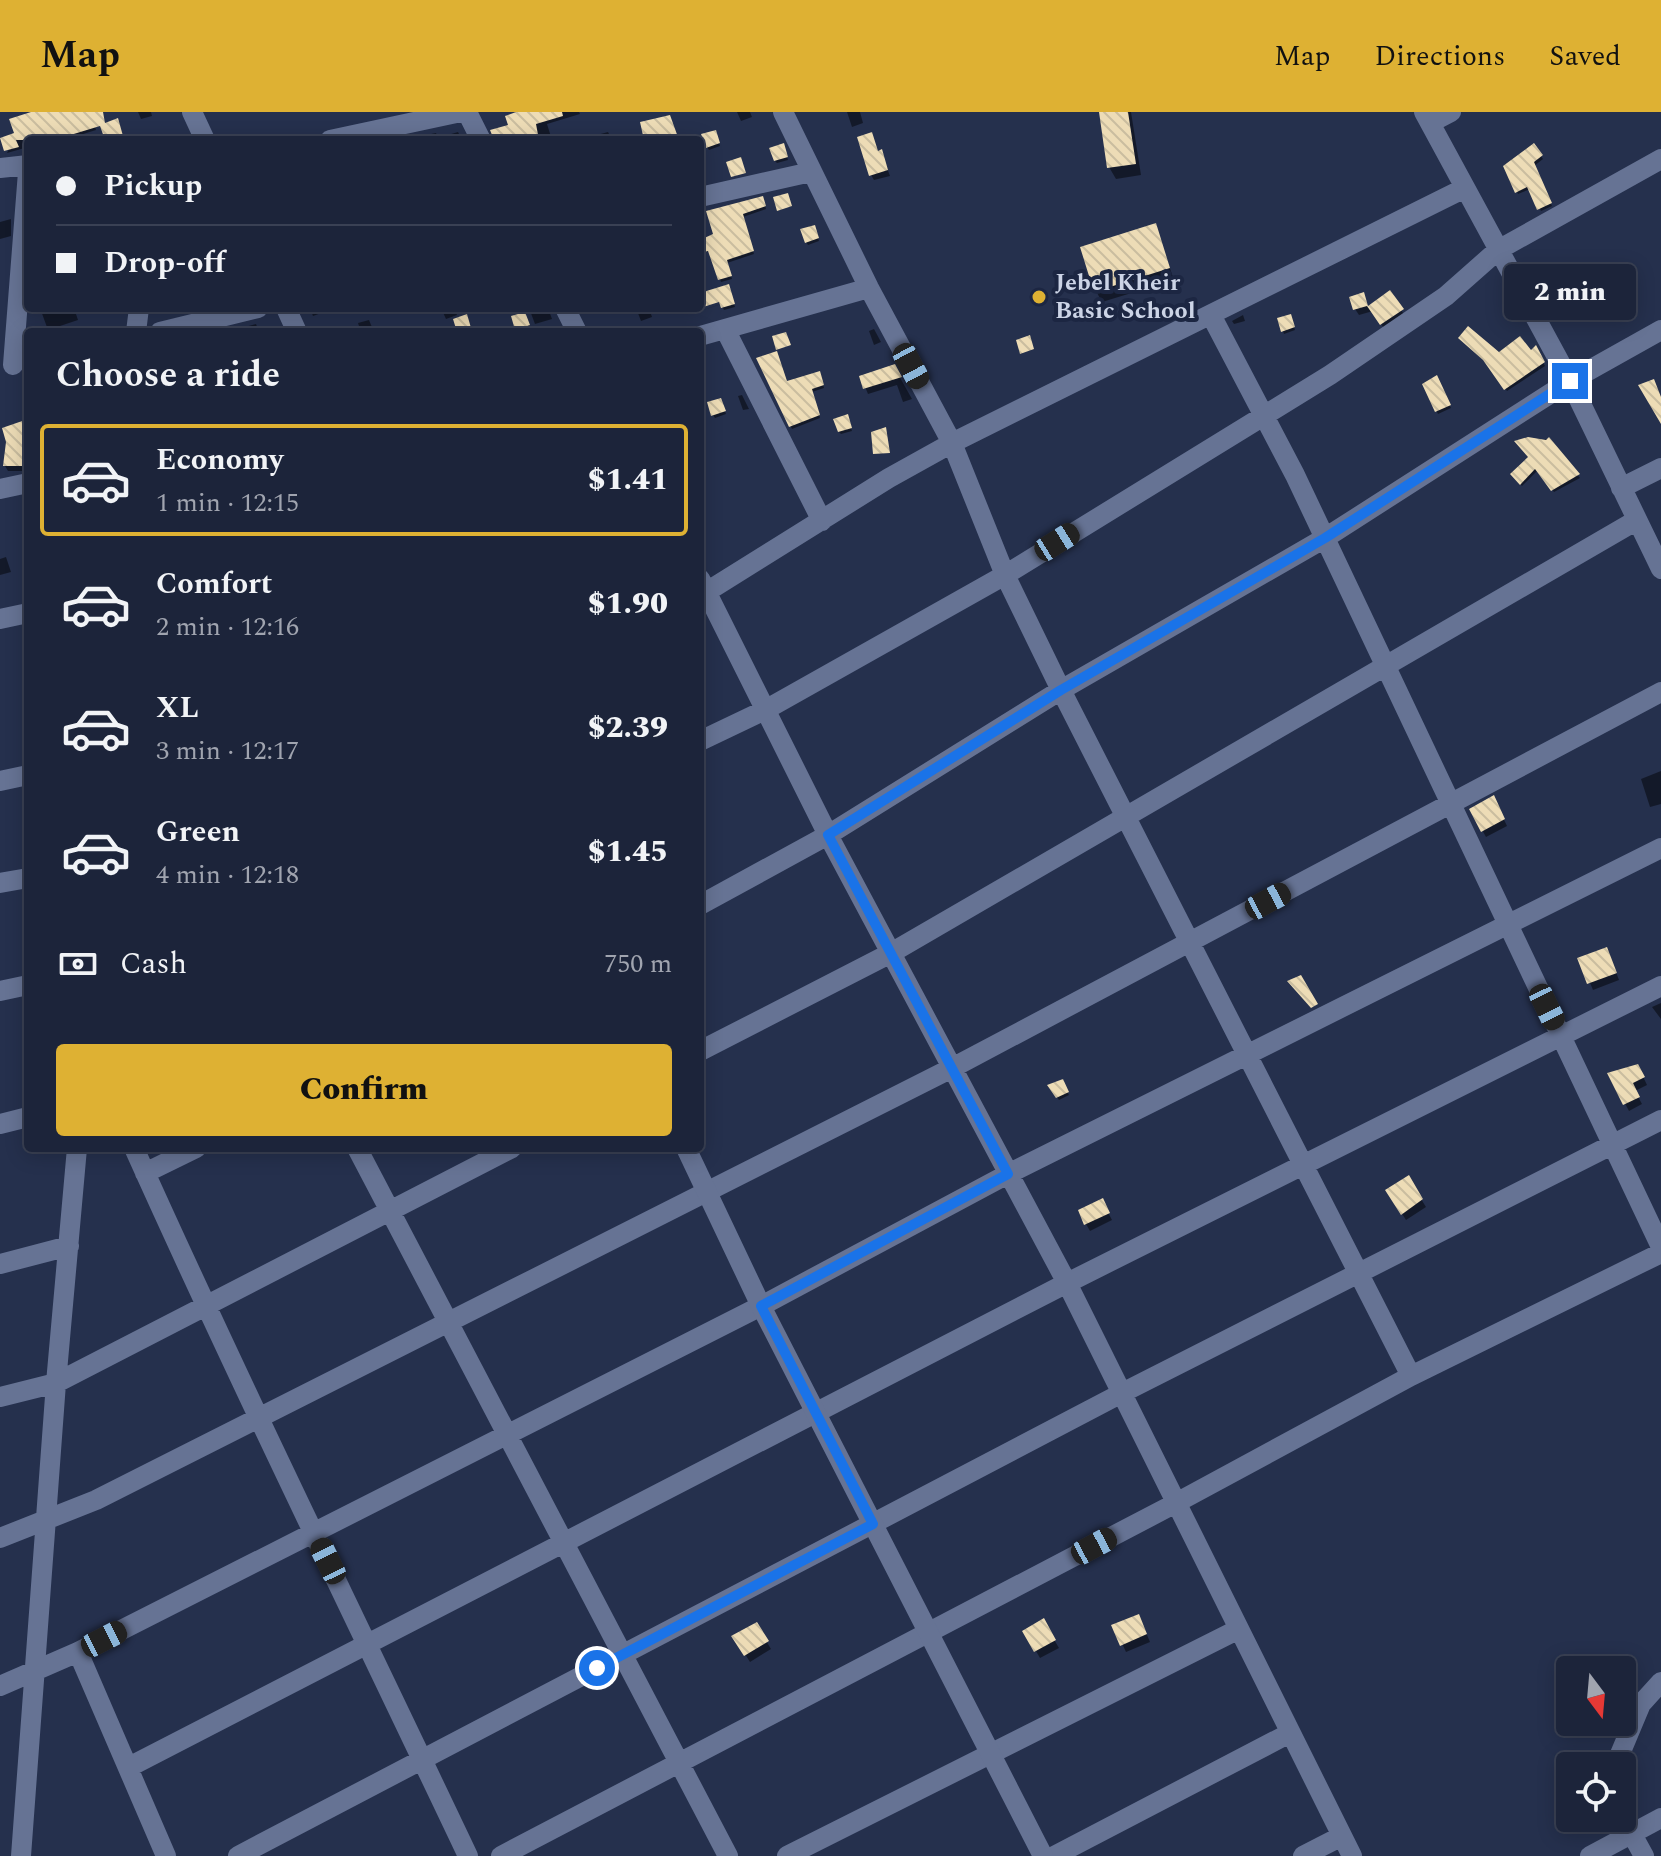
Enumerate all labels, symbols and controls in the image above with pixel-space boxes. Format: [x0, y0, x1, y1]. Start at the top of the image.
text: Map [40, 27, 120, 85]
text: Map [1274, 35, 1331, 78]
text: Directions [1375, 35, 1505, 78]
text: Saved [1549, 35, 1621, 78]
text: Pickup [104, 163, 202, 209]
text: Drop-off [104, 240, 225, 286]
place label: Jebel Kheir Basic School [1055, 265, 1196, 329]
callout: 2 min [1504, 265, 1636, 321]
text: 2 min [1534, 272, 1606, 312]
marker: Jebel Kheir Basic School [1030, 288, 1048, 306]
car [889, 339, 933, 393]
text: Choose a ride [56, 348, 280, 403]
route end [1552, 363, 1588, 399]
text: Economy [156, 437, 283, 483]
icon: car [60, 444, 132, 516]
text: $1.41 [588, 457, 668, 503]
text: 1 min · 12:15 [156, 483, 299, 523]
car [1030, 519, 1084, 565]
text: Comfort [156, 561, 272, 607]
icon: car [60, 568, 132, 640]
text: $1.90 [588, 581, 668, 627]
text: 2 min · 12:16 [156, 607, 299, 647]
text: XL [156, 685, 199, 731]
icon: car [60, 692, 132, 764]
text: $2.39 [588, 705, 668, 751]
text: 3 min · 12:17 [156, 731, 299, 771]
text: Green [156, 809, 240, 855]
icon: car [60, 816, 132, 888]
text: $1.45 [588, 829, 668, 875]
text: 4 min · 12:18 [156, 855, 299, 895]
car [1241, 879, 1295, 923]
text: Cash [120, 941, 187, 987]
icon: cash [56, 942, 100, 986]
text: 750 m [604, 944, 672, 984]
car [1526, 980, 1568, 1034]
button: Confirm [56, 1044, 672, 1136]
car [1067, 1524, 1121, 1568]
car [307, 1534, 349, 1588]
car [77, 1617, 131, 1661]
route start [579, 1650, 615, 1686]
north arrow [1556, 1656, 1636, 1736]
map controls [1556, 1656, 1636, 1832]
button: locate [1556, 1752, 1636, 1832]

